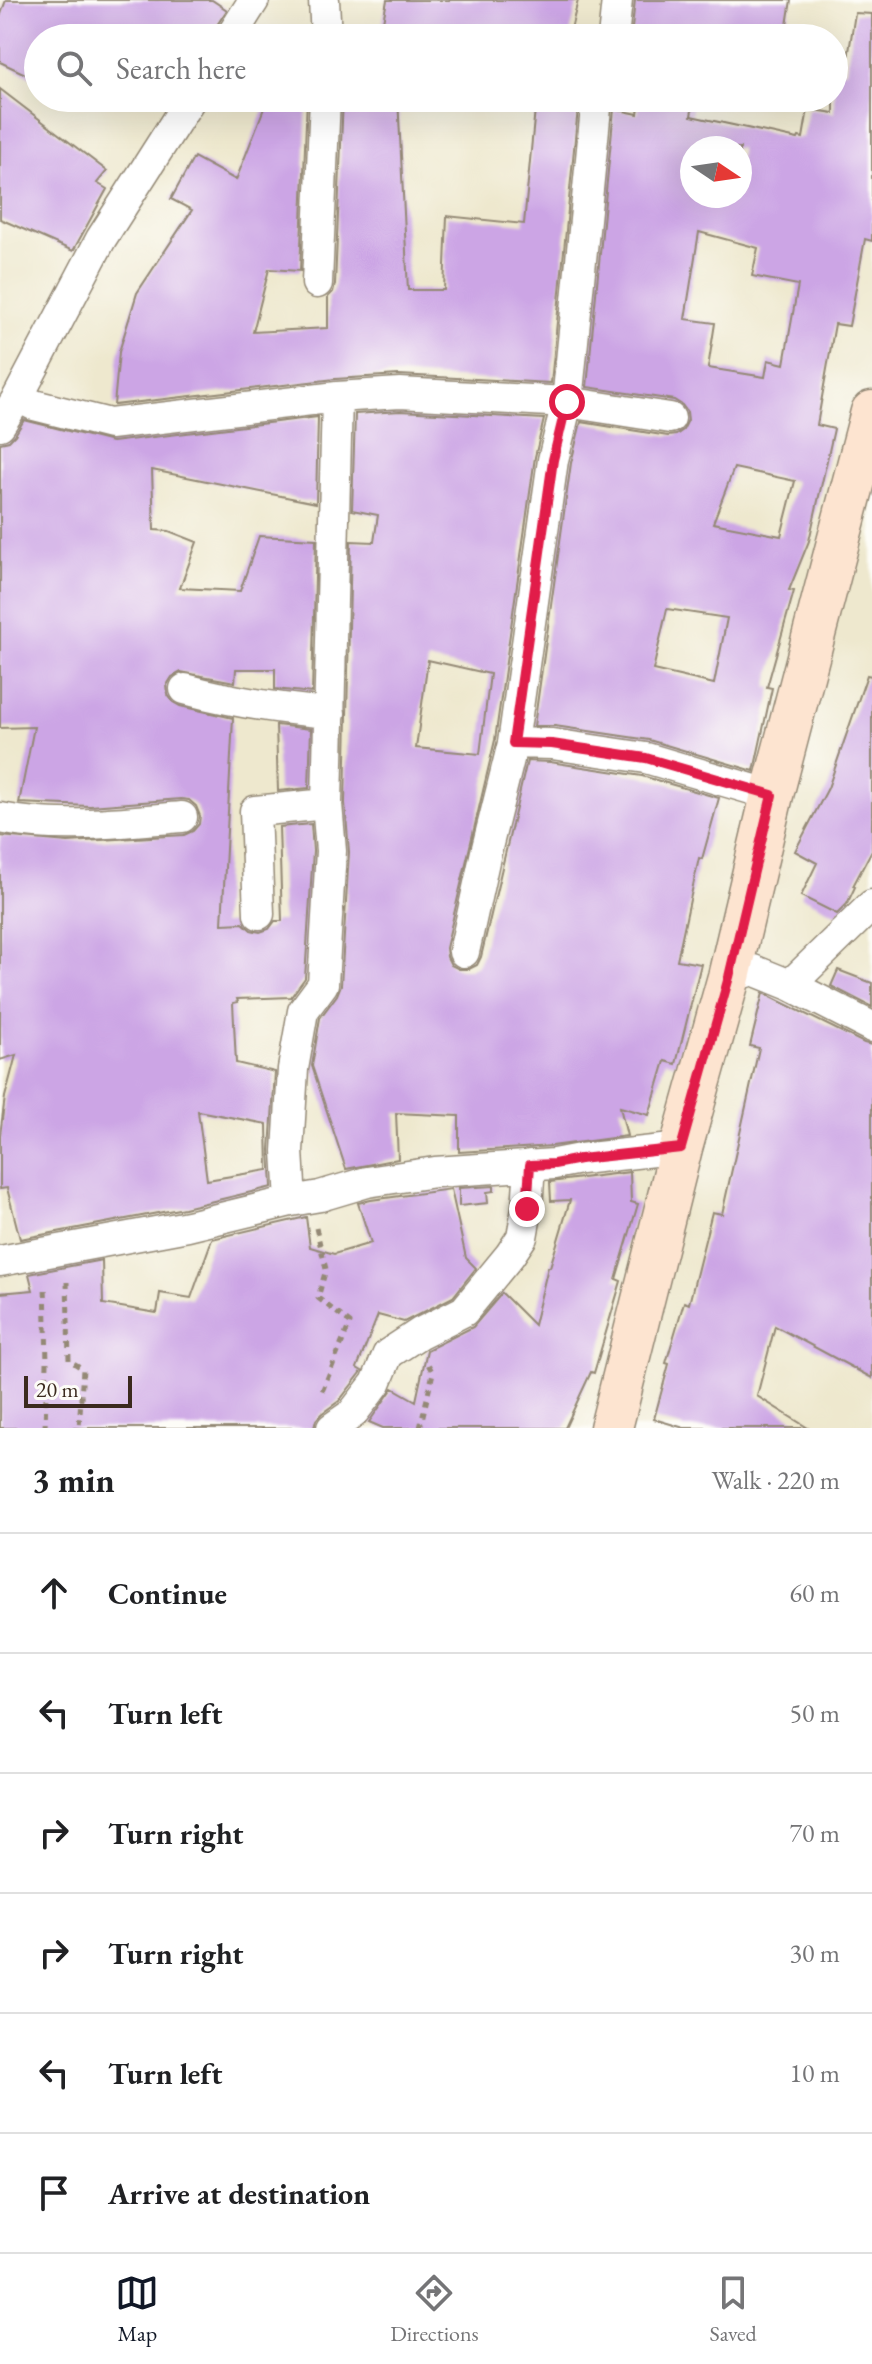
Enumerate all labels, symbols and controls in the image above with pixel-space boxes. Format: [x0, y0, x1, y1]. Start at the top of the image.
search box [24, 24, 848, 112]
icon: search [52, 46, 96, 90]
text: Search here [116, 49, 246, 88]
north arrow [680, 136, 752, 208]
route start [549, 384, 585, 420]
route end [509, 1191, 545, 1227]
scale bar [24, 1372, 132, 1408]
text: 20 m [36, 1375, 79, 1404]
text: 3 min [32, 1458, 115, 1502]
text: Walk · 220 m [712, 1463, 840, 1497]
icon: ahead [32, 1571, 76, 1615]
text: Continue [108, 1574, 227, 1613]
text: 60 m [790, 1576, 840, 1610]
icon: left [32, 1691, 76, 1735]
text: Turn left [108, 1694, 222, 1733]
text: 50 m [790, 1696, 840, 1730]
icon: right [32, 1811, 76, 1855]
text: Turn right [108, 1814, 244, 1853]
text: 70 m [790, 1816, 840, 1850]
icon: right [32, 1931, 76, 1975]
text: Turn right [108, 1934, 244, 1973]
text: 30 m [790, 1936, 840, 1970]
icon: left [32, 2051, 76, 2095]
text: Turn left [108, 2054, 222, 2093]
text: 10 m [790, 2056, 840, 2090]
icon: arrive [32, 2171, 76, 2215]
text: Arrive at destination [108, 2174, 370, 2213]
tab: Map [115, 2271, 159, 2348]
tab: Directions [390, 2271, 479, 2348]
tab: Saved [709, 2271, 757, 2348]

